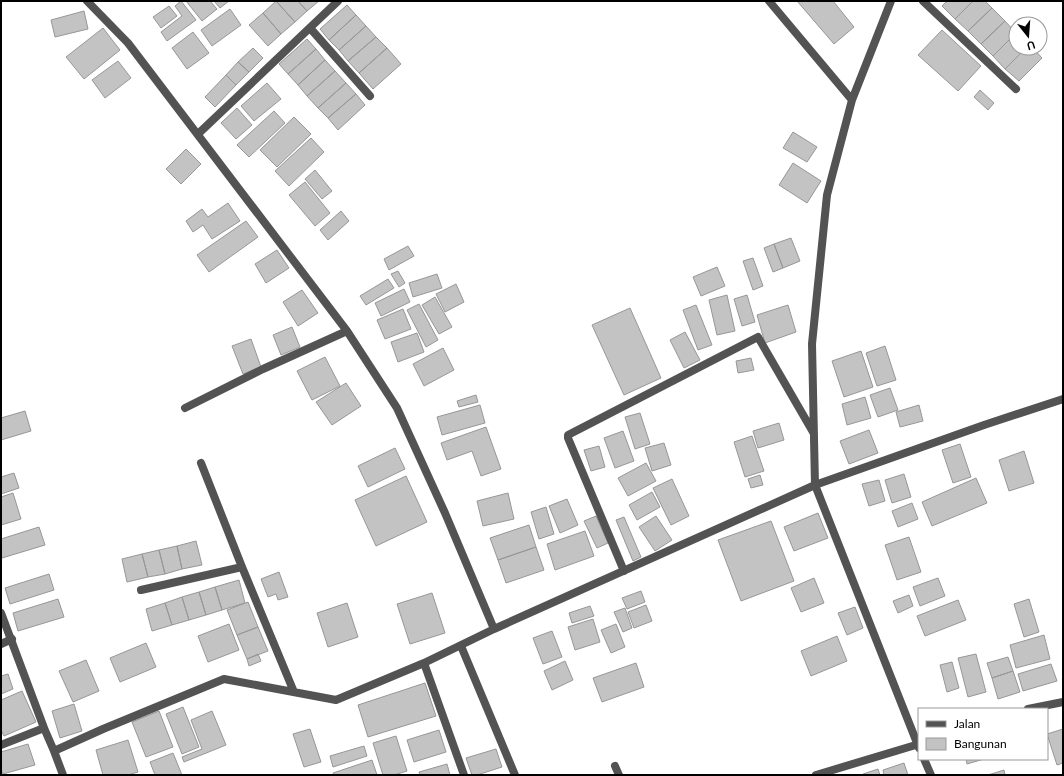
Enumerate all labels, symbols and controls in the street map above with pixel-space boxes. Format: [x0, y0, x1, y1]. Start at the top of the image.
north arrow [1008, 16, 1048, 56]
text: U [1025, 39, 1037, 53]
legend [918, 708, 1048, 760]
text: Jalan [954, 716, 980, 731]
text: Bangunan [954, 736, 1007, 751]

